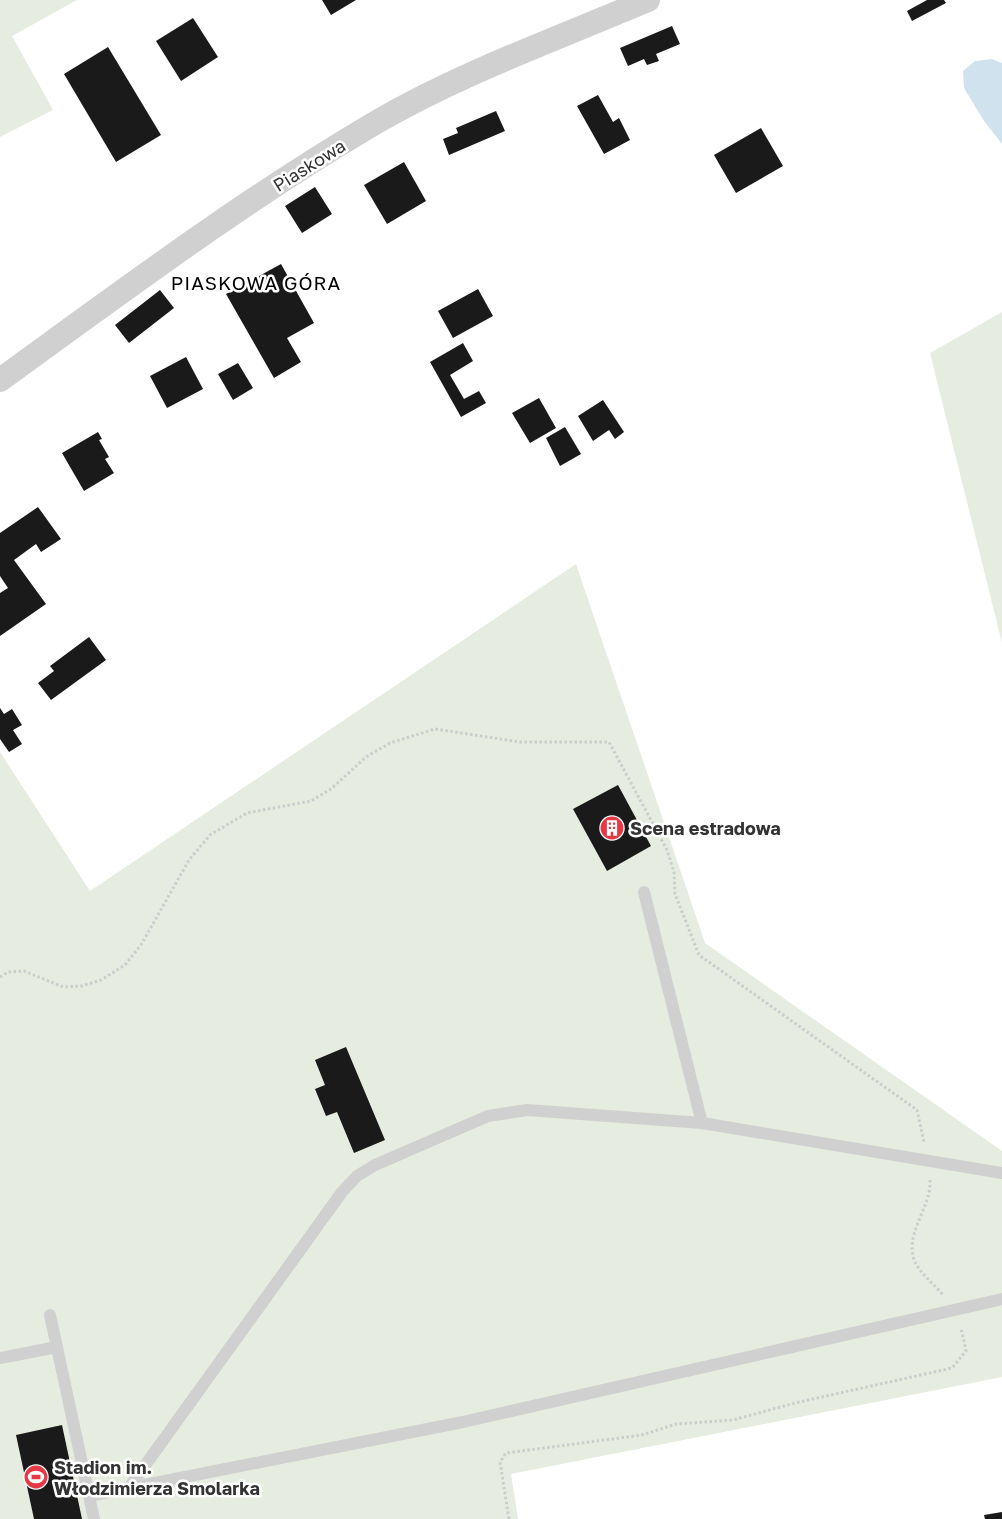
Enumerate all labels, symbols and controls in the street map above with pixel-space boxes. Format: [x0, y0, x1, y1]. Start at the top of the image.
street label: Piaskowa [269, 134, 349, 196]
district label: PIASKOWA GÓRA [171, 271, 341, 294]
building icon: Scena estradowa [599, 815, 625, 841]
place label: Scena estradowa [630, 817, 781, 839]
place label: Stadion im. Włodzimierza Smolarka [54, 1456, 260, 1499]
sports icon: Stadion im. Włodzimierza Smolarka [23, 1464, 49, 1490]

